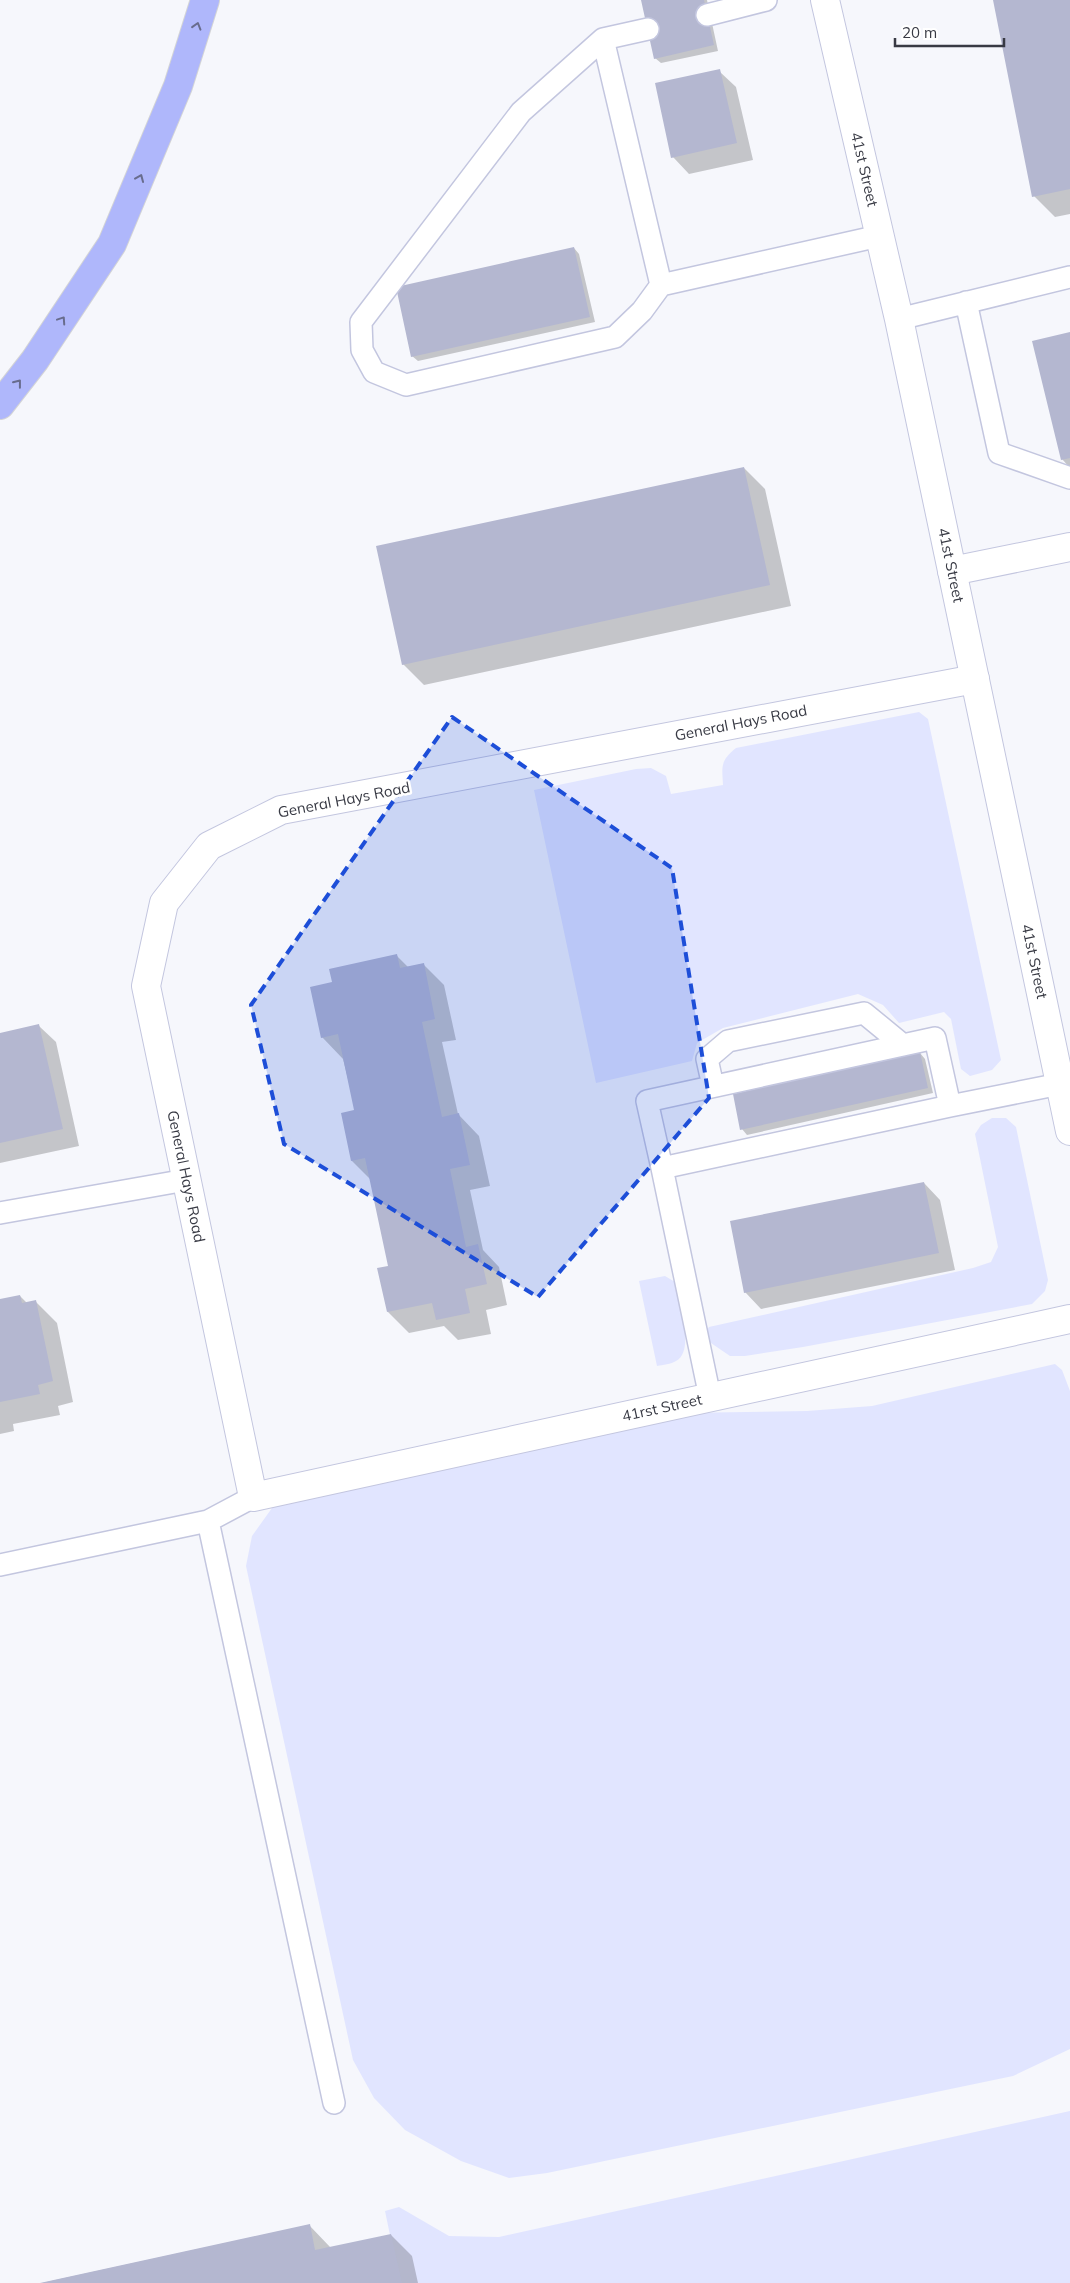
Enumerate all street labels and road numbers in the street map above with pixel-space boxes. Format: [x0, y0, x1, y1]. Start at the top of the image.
street label: 41st Street [847, 130, 883, 209]
street label: 41st Street [934, 526, 968, 604]
street label: General Hays Road [673, 700, 809, 745]
street label: General Hays Road [276, 777, 412, 822]
street label: 41st Street [1018, 922, 1052, 1001]
street label: General Hays Road [163, 1109, 209, 1244]
street label: 41rst Street [620, 1389, 704, 1425]

